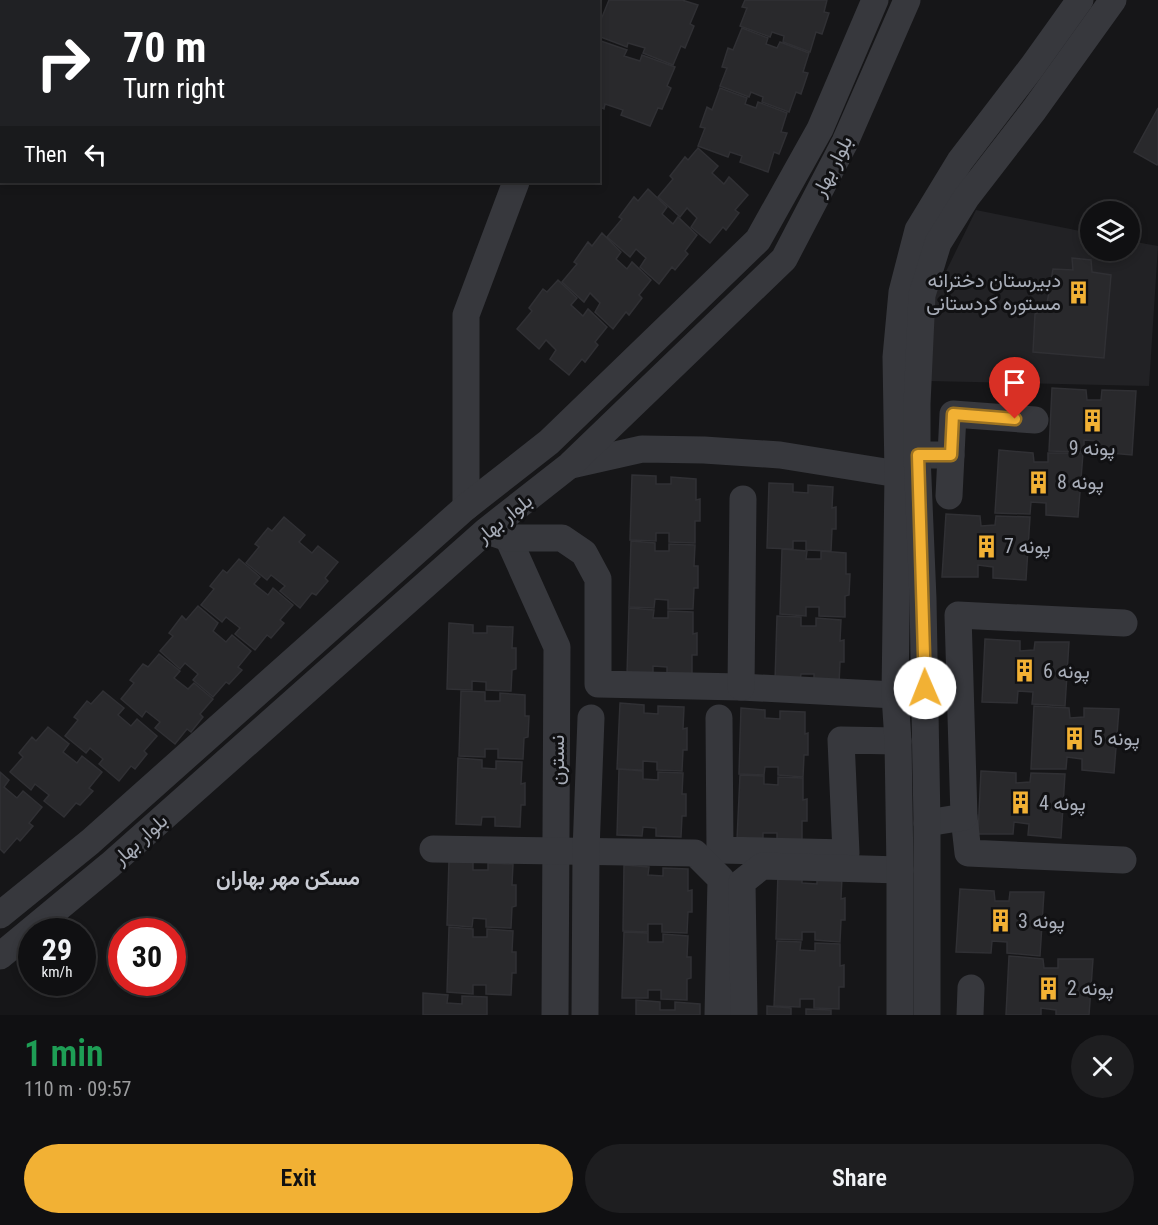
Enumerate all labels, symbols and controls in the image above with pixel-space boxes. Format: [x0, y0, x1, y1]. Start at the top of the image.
text: 70 m [123, 23, 206, 72]
icon: right [24, 24, 102, 102]
text: Turn right [123, 73, 225, 105]
street label: بلوار بهار [806, 132, 858, 202]
icon: left [79, 138, 112, 171]
text: Then [24, 142, 67, 167]
map controls [1080, 201, 1140, 261]
button: layers [1080, 201, 1140, 261]
place label: دبیرستان دخترانه مستوره کردستانی [926, 268, 1061, 316]
building icon: دبیرستان دخترانه مستوره کردستانی [1066, 279, 1092, 305]
pin [989, 357, 1040, 419]
icon: arrive [998, 366, 1031, 399]
building icon: پونه 9 [1079, 407, 1105, 433]
place label: پونه 9 [1069, 436, 1115, 462]
building icon: پونه 8 [1026, 469, 1052, 495]
place label: پونه 8 [1057, 470, 1104, 496]
street label: بلوار بهار [470, 488, 538, 549]
building icon: پونه 7 [973, 533, 999, 559]
place label: پونه 7 [1004, 534, 1051, 560]
position arrow [893, 656, 957, 720]
building icon: پونه 6 [1012, 658, 1038, 684]
place label: پونه 6 [1043, 659, 1090, 685]
building icon: پونه 5 [1062, 725, 1088, 751]
place label: پونه 5 [1093, 726, 1140, 752]
street label: نسترن [545, 735, 570, 785]
building icon: پونه 4 [1008, 790, 1034, 816]
place label: پونه 4 [1039, 791, 1086, 817]
street label: بلوار بهار [107, 808, 173, 871]
district label: مسکن مهر بهاران [216, 866, 360, 891]
building icon: پونه 3 [987, 908, 1013, 934]
place label: پونه 3 [1018, 909, 1065, 935]
speed limit sign: 30 [108, 918, 186, 996]
text: 29 [42, 932, 72, 967]
text: km/h [42, 963, 72, 981]
building icon: پونه 2 [1036, 975, 1062, 1001]
place label: پونه 2 [1067, 976, 1114, 1002]
text: 1 min [24, 1033, 104, 1075]
button: close [1071, 1035, 1134, 1098]
text: 110 m · 09:57 [24, 1077, 131, 1101]
button: Exit [24, 1144, 573, 1213]
button: Share [585, 1144, 1134, 1213]

